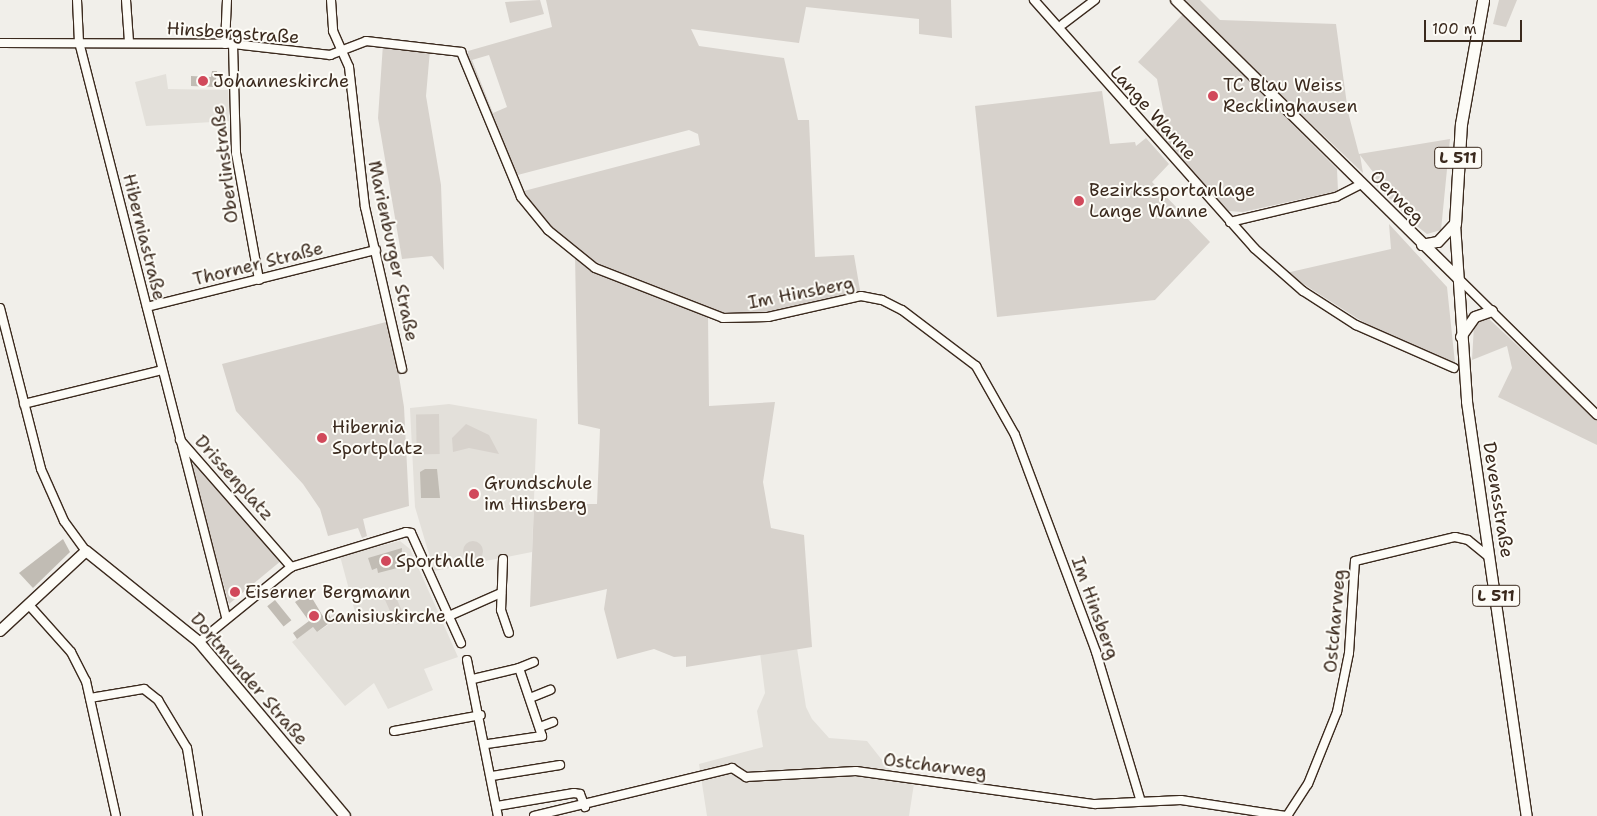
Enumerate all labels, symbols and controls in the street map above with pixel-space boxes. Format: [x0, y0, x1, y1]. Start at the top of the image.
scale bar [1427, 10, 1524, 42]
street label: Hinsbergstraße [166, 18, 300, 48]
text: 100 m [1432, 19, 1477, 39]
street label: Lange Wanne [1105, 62, 1201, 164]
place label: Johanneskirche [213, 70, 349, 92]
marker: Johanneskirche [197, 75, 209, 87]
place label: TC Blau Weiss Recklinghausen [1223, 75, 1358, 118]
marker: TC Blau Weiss Recklinghausen [1207, 90, 1219, 102]
street label: Oberlinstraße [207, 104, 243, 224]
road number: L 511 [1433, 144, 1483, 172]
street label: Marienburger Straße [363, 159, 423, 343]
street label: Oerweg [1365, 165, 1429, 229]
street label: Hiberniastraße [118, 171, 170, 303]
place label: Bezirkssportanlage Lange Wanne [1089, 180, 1255, 222]
marker: Bezirkssportanlage Lange Wanne [1073, 195, 1085, 207]
street label: Thorner Straße [191, 237, 325, 291]
street label: Im Hinsberg [746, 272, 856, 314]
place label: Hibernia Sportplatz [332, 417, 423, 459]
street label: Drissenplatz [190, 431, 278, 525]
marker: Hibernia Sportplatz [316, 432, 328, 444]
street label: Devensstraße [1478, 441, 1518, 559]
place label: Grundschule im Hinsberg [484, 473, 593, 516]
marker: Grundschule im Hinsberg [468, 488, 480, 500]
place label: Sporthalle [396, 550, 485, 572]
street label: Im Hinsberg [1066, 554, 1124, 662]
marker: Sporthalle [380, 555, 392, 567]
street label: Ostcharweg [1320, 568, 1350, 674]
place label: Eiserner Bergmann [245, 581, 410, 603]
road number: L 511 [1471, 582, 1521, 610]
marker: Eiserner Bergmann [229, 586, 241, 598]
place label: Canisiuskirche [324, 605, 446, 627]
street label: Dortmunder Straße [186, 608, 312, 750]
marker: Canisiuskirche [308, 610, 320, 622]
street label: Ostcharweg [882, 749, 988, 783]

